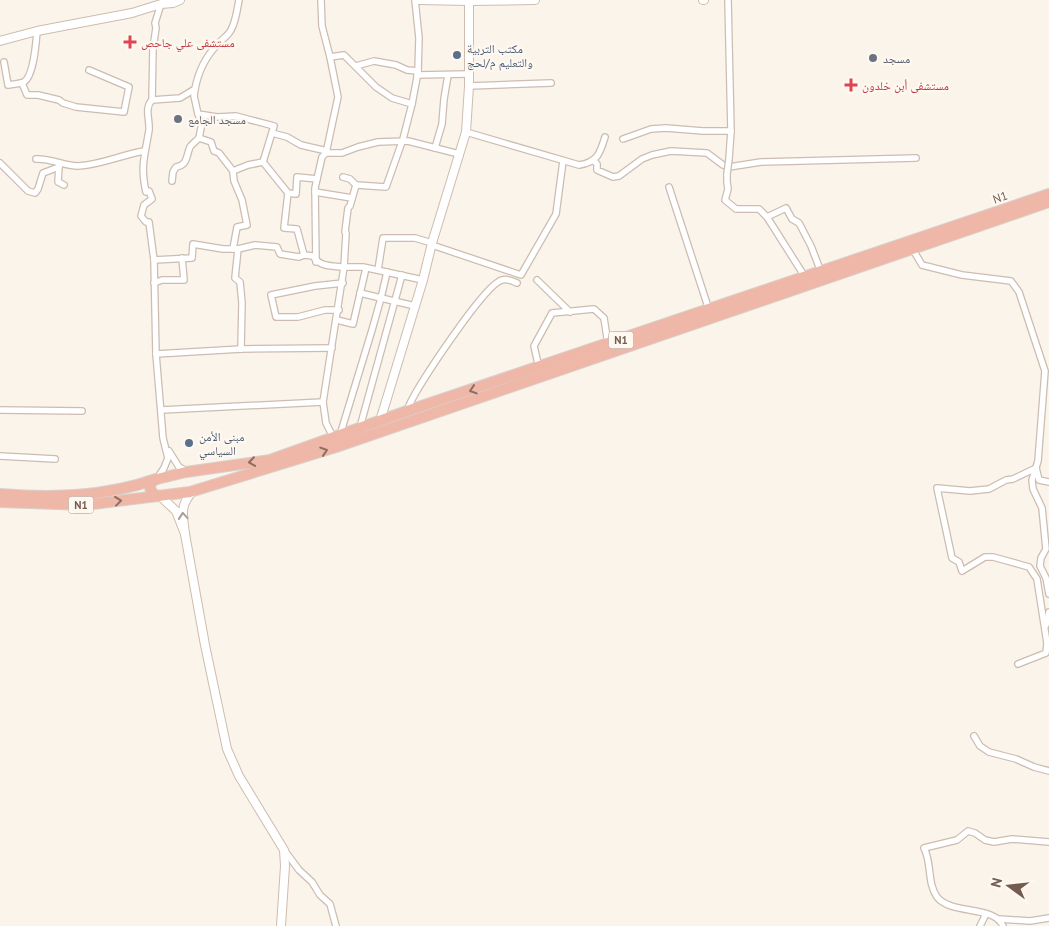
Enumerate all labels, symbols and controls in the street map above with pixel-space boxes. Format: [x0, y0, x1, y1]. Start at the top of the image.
marker: مستشفى علي جاحص [123, 35, 137, 49]
place label: مستشفى علي جاحص [141, 35, 235, 53]
place label: مكتب التربية والتعليم م/لحج [467, 41, 533, 71]
marker: مكتب التربية والتعليم م/لحج [451, 49, 463, 61]
place label: مسجد [883, 51, 910, 66]
marker: مسجد [867, 52, 879, 64]
marker: مستشفى أبن خلدون [844, 78, 858, 92]
place label: مستشفى أبن خلدون [862, 78, 949, 93]
place label: مسجد الجامع [188, 112, 246, 127]
marker: مسجد الجامع [172, 113, 184, 125]
street label: N1 [991, 188, 1009, 206]
road number: N1 [608, 332, 634, 348]
one-way arrow [469, 384, 477, 394]
place label: مبنى الأمن السياسي [199, 429, 245, 461]
marker: مبنى الأمن السياسي [183, 437, 195, 449]
one-way arrow [319, 446, 327, 456]
one-way arrow [248, 456, 256, 467]
road number: N1 [68, 496, 94, 514]
one-way arrow [115, 496, 123, 507]
one-way arrow [178, 512, 189, 520]
north arrow [984, 861, 1034, 911]
text: N [987, 876, 1006, 889]

